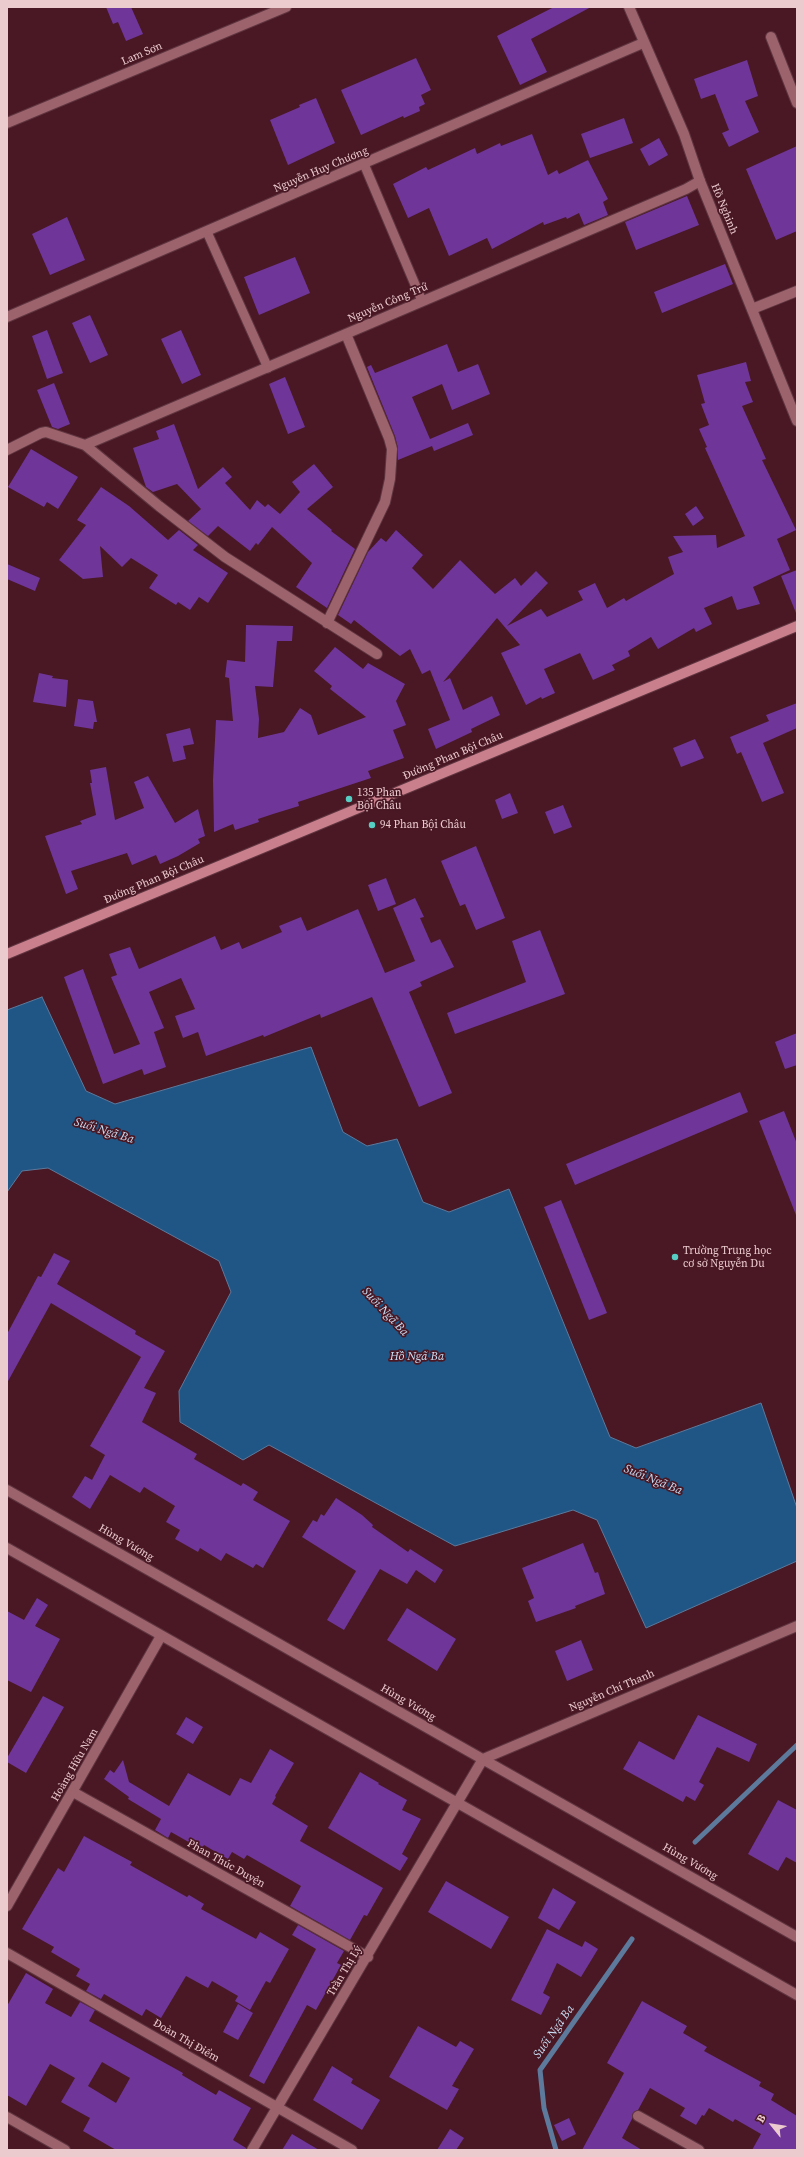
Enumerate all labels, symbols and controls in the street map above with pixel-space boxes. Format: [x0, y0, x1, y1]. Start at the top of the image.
street label: Lam Sơn [120, 40, 164, 68]
street label: Nguyễn Huy Chương [272, 144, 370, 196]
street label: Hồ Nghinh [708, 182, 740, 236]
street label: Nguyễn Công Trứ [346, 280, 430, 326]
street label: Đường Phan Bội Châu [401, 729, 505, 783]
place label: 135 Phan Bội Châu [357, 786, 401, 812]
marker: 135 Phan Bội Châu [344, 794, 354, 804]
place label: 94 Phan Bội Châu [380, 818, 466, 832]
marker: 94 Phan Bội Châu [367, 820, 377, 830]
street label: Đường Phan Bội Châu [102, 853, 206, 907]
water label: Suối Ngã Ba [72, 1115, 136, 1147]
place label: Trường Trung học cơ sở Nguyễn Du [683, 1244, 772, 1270]
marker: Trường Trung học cơ sở Nguyễn Du [670, 1252, 680, 1262]
water label: Suối Ngã Ba [359, 1284, 411, 1340]
water label: Hồ Ngã Ba [390, 1350, 444, 1364]
water label: Suối Ngã Ba [622, 1462, 684, 1498]
street label: Hùng Vương [96, 1522, 156, 1564]
street label: Nguyễn Chí Thanh [567, 1667, 657, 1715]
street label: Hùng Vương [378, 1682, 438, 1724]
street label: Hoàng Hữu Nam [49, 1726, 101, 1804]
street label: Phan Thúc Duyện [185, 1837, 267, 1891]
street label: Hùng Vương [660, 1841, 720, 1883]
street label: Trần Thị Lý [325, 1943, 365, 1999]
water label: Suối Ngã Ba [530, 2003, 578, 2061]
street label: Đoàn Thị Điểm [151, 2017, 221, 2065]
north arrow [752, 2105, 792, 2145]
text: B [753, 2112, 769, 2126]

